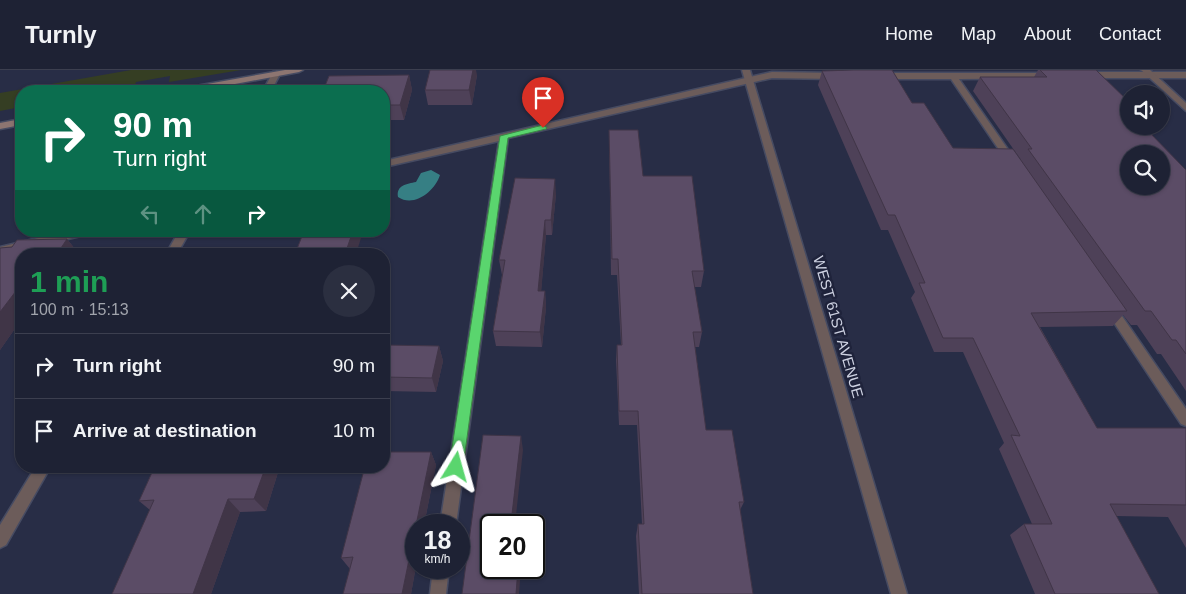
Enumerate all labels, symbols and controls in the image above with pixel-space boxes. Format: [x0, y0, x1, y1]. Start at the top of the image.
text: Turnly [25, 21, 97, 48]
text: Home [885, 24, 933, 44]
text: Map [961, 24, 996, 44]
text: About [1024, 24, 1071, 44]
text: Contact [1099, 24, 1161, 44]
pin [522, 77, 564, 128]
icon: arrive [529, 84, 557, 112]
map controls [1120, 85, 1170, 195]
button: sound [1120, 85, 1170, 135]
icon: right [30, 105, 95, 170]
text: 90 m [113, 105, 193, 144]
button: search [1120, 145, 1170, 195]
text: Turn right [113, 146, 206, 171]
icon: left [136, 200, 164, 228]
icon: ahead [189, 200, 217, 228]
icon: right [242, 200, 270, 228]
street label: WEST 61ST AVENUE [810, 254, 867, 400]
text: 1 min [30, 265, 108, 298]
button: close [323, 265, 375, 317]
text: 100 m · 15:13 [30, 301, 129, 318]
icon: right [30, 352, 58, 380]
text: Turn right [73, 355, 161, 376]
text: 90 m [333, 355, 375, 376]
icon: arrive [30, 417, 58, 445]
text: Arrive at destination [73, 420, 257, 441]
text: 10 m [333, 420, 375, 441]
position arrow [429, 440, 481, 492]
speed limit sign: 20 [480, 514, 545, 579]
text: 18 [424, 526, 451, 554]
text: km/h [424, 552, 451, 566]

